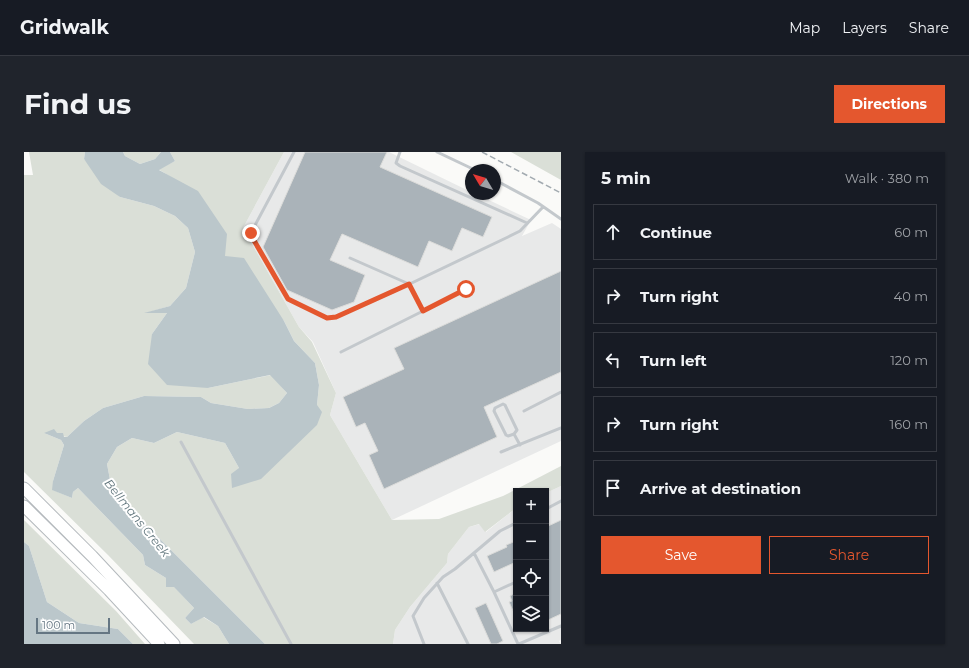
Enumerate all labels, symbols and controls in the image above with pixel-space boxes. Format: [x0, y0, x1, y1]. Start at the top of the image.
text: Gridwalk [20, 16, 109, 39]
text: Map [789, 19, 820, 37]
text: Layers [842, 19, 887, 37]
text: Share [909, 19, 949, 37]
button: Directions [834, 85, 945, 123]
text: Find us [24, 87, 131, 121]
north arrow [465, 164, 501, 200]
text: 5 min [601, 168, 651, 188]
text: Walk · 380 m [845, 170, 929, 186]
icon: ahead [602, 221, 624, 243]
text: Continue [640, 223, 712, 242]
route end [242, 224, 260, 242]
text: 60 m [894, 224, 928, 240]
route start [457, 280, 475, 298]
icon: right [602, 285, 624, 307]
text: Turn right [640, 287, 719, 306]
text: 40 m [894, 288, 928, 304]
icon: left [602, 349, 624, 371]
text: Turn left [640, 351, 707, 370]
text: 120 m [890, 352, 928, 368]
icon: right [602, 413, 624, 435]
text: Turn right [640, 415, 719, 434]
text: 160 m [890, 416, 928, 432]
water label: Bellmans Creek [101, 476, 174, 560]
icon: arrive [602, 477, 624, 499]
text: Arrive at destination [640, 479, 801, 498]
map controls [513, 488, 549, 632]
button: + [513, 488, 549, 524]
button: − [513, 524, 549, 560]
button: Save [601, 536, 761, 574]
button: Share [769, 536, 929, 574]
button: locate [513, 560, 549, 596]
button: layers [513, 596, 549, 632]
scale bar [36, 616, 110, 635]
text: 100 m [42, 618, 75, 632]

